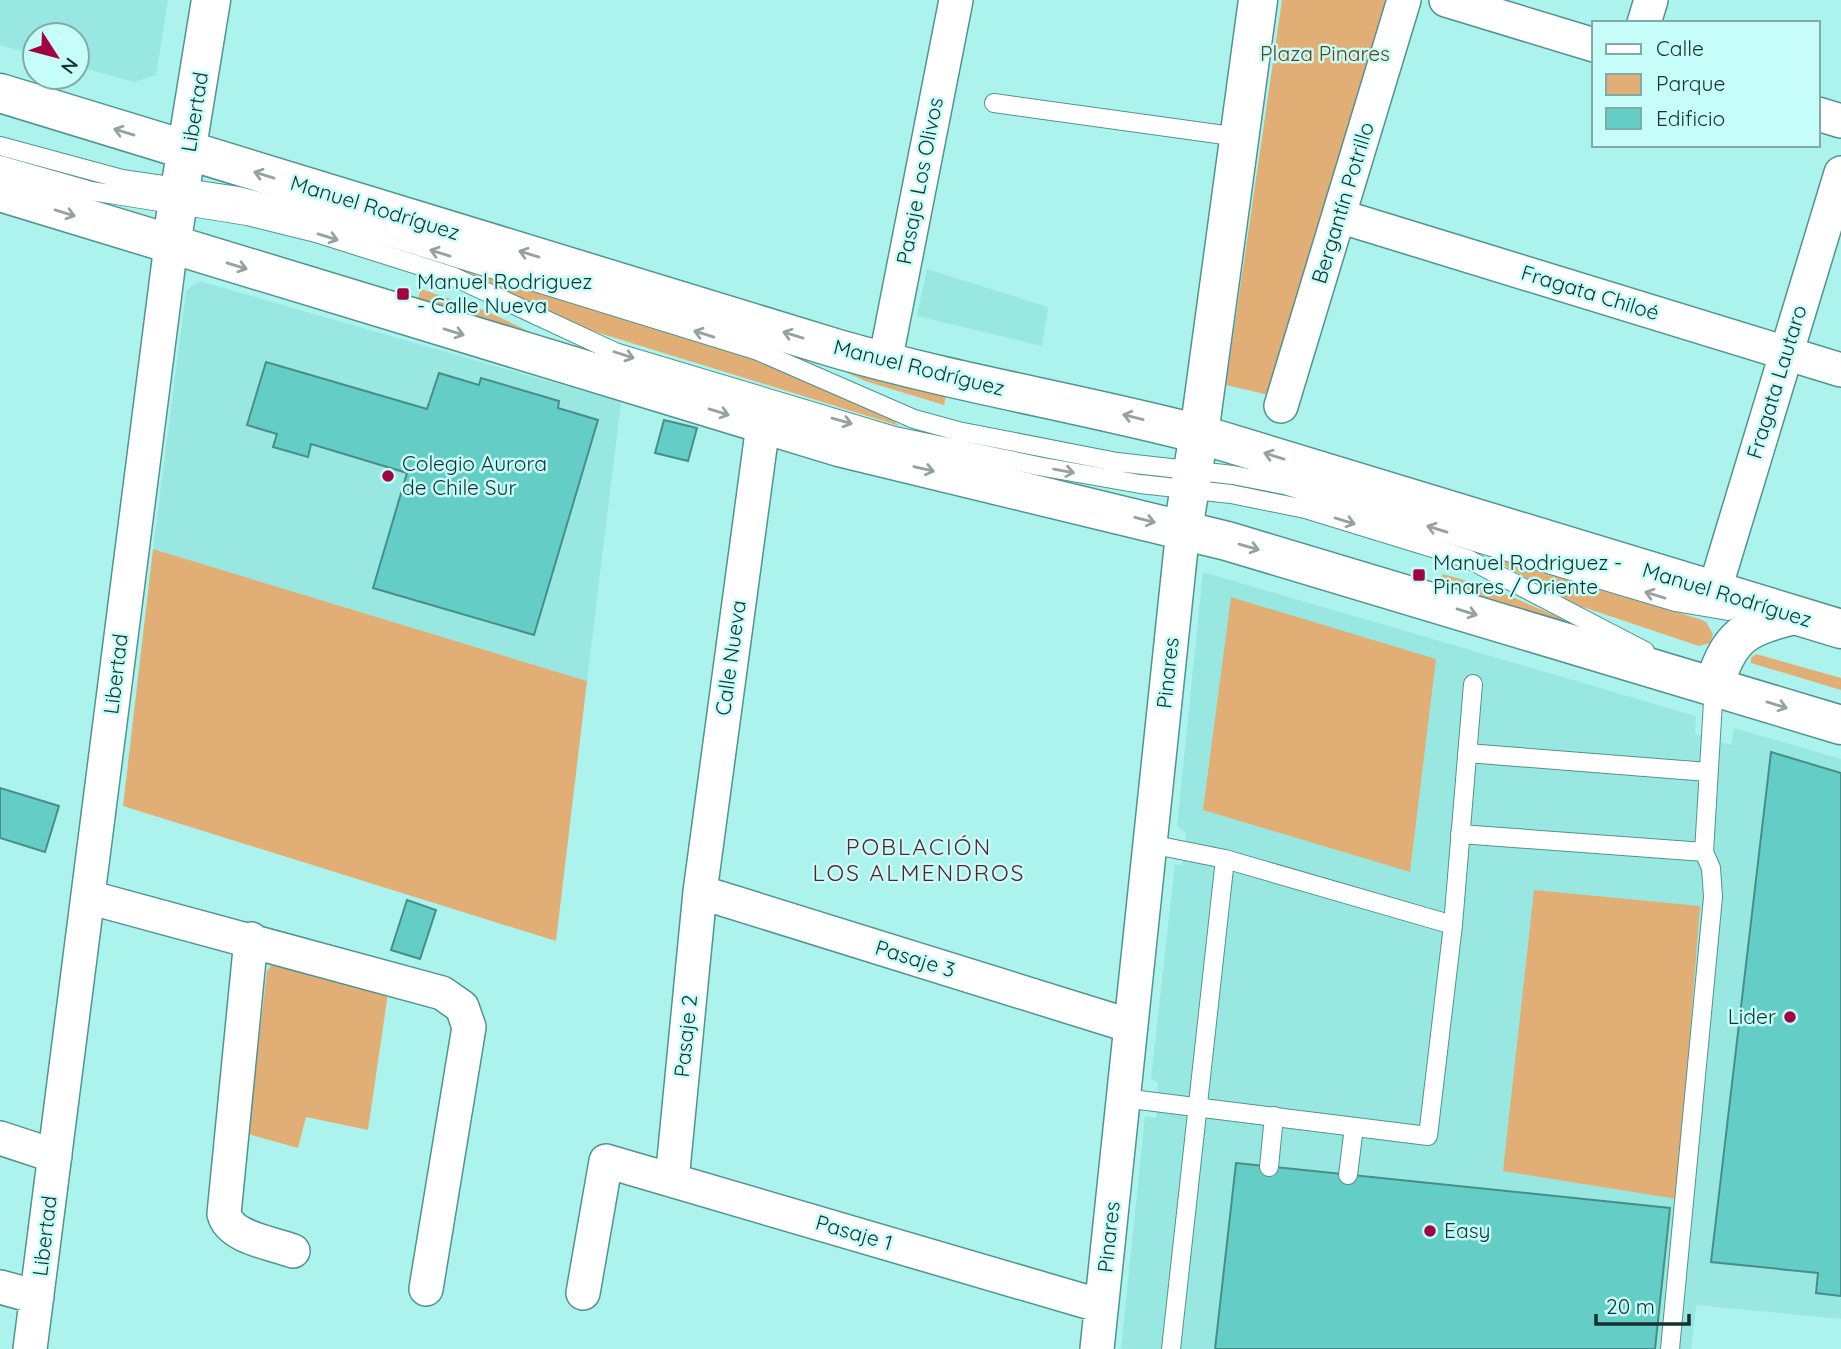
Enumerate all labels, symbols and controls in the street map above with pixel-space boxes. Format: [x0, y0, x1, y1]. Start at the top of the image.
north arrow [21, 21, 91, 91]
legend [1592, 21, 1820, 147]
text: Calle [1656, 35, 1704, 61]
park label: Plaza Pinares [1260, 40, 1390, 66]
text: N [56, 53, 84, 79]
street label: Libertad [175, 70, 213, 154]
text: Parque [1656, 70, 1725, 96]
street label: Pasaje Los Olivos [890, 95, 948, 267]
text: Edificio [1656, 105, 1725, 131]
street label: Bergantín Potrillo [1305, 119, 1379, 287]
one-way arrow [113, 125, 135, 138]
one-way arrow [253, 167, 275, 180]
street label: Manuel Rodríguez [288, 169, 463, 245]
one-way arrow [54, 207, 76, 220]
one-way arrow [316, 232, 338, 244]
one-way arrow [429, 246, 451, 259]
one-way arrow [518, 247, 540, 260]
street label: Fragata Chiloé [1518, 259, 1662, 325]
one-way arrow [225, 260, 247, 273]
place label: Manuel Rodriguez - Calle Nueva [417, 268, 592, 318]
marker: Manuel Rodriguez - Calle Nueva [395, 286, 411, 302]
street label: Fragata Lautaro [1740, 302, 1812, 462]
one-way arrow [443, 327, 465, 339]
one-way arrow [693, 327, 715, 340]
one-way arrow [782, 327, 804, 340]
street label: Manuel Rodríguez [831, 333, 1007, 401]
one-way arrow [613, 349, 635, 362]
one-way arrow [708, 406, 730, 419]
one-way arrow [1122, 410, 1145, 423]
one-way arrow [831, 416, 853, 429]
one-way arrow [1263, 449, 1285, 461]
place label: Colegio Aurora de Chile Sur [402, 450, 547, 500]
one-way arrow [912, 462, 935, 476]
one-way arrow [1052, 465, 1075, 478]
marker: Colegio Aurora de Chile Sur [380, 468, 396, 484]
one-way arrow [1134, 514, 1156, 527]
one-way arrow [1333, 515, 1355, 528]
one-way arrow [1427, 522, 1449, 535]
one-way arrow [1238, 542, 1260, 555]
place label: Manuel Rodriguez - Pinares / Oriente [1433, 549, 1622, 599]
street label: Manuel Rodríguez [1640, 556, 1815, 632]
marker: Manuel Rodriguez - Pinares / Oriente [1411, 567, 1427, 583]
one-way arrow [1644, 588, 1666, 601]
street label: Calle Nueva [709, 598, 751, 717]
one-way arrow [1456, 606, 1478, 619]
street label: Libertad [97, 632, 133, 716]
street label: Pinares [1150, 636, 1184, 710]
one-way arrow [1766, 700, 1788, 713]
district label: POBLACIÓN LOS ALMENDROS [812, 832, 1026, 887]
street label: Pasaje 3 [872, 934, 958, 982]
street label: Pasaje 2 [668, 993, 702, 1078]
place label: Lider [1728, 1003, 1776, 1029]
marker: Lider [1782, 1009, 1798, 1025]
street label: Libertad [26, 1194, 62, 1278]
street label: Pinares [1091, 1200, 1125, 1274]
street label: Pasaje 1 [813, 1209, 896, 1255]
place label: Easy [1444, 1217, 1490, 1243]
marker: Easy [1422, 1223, 1438, 1239]
scale bar [1596, 1282, 1689, 1326]
text: 20 m [1606, 1293, 1655, 1319]

